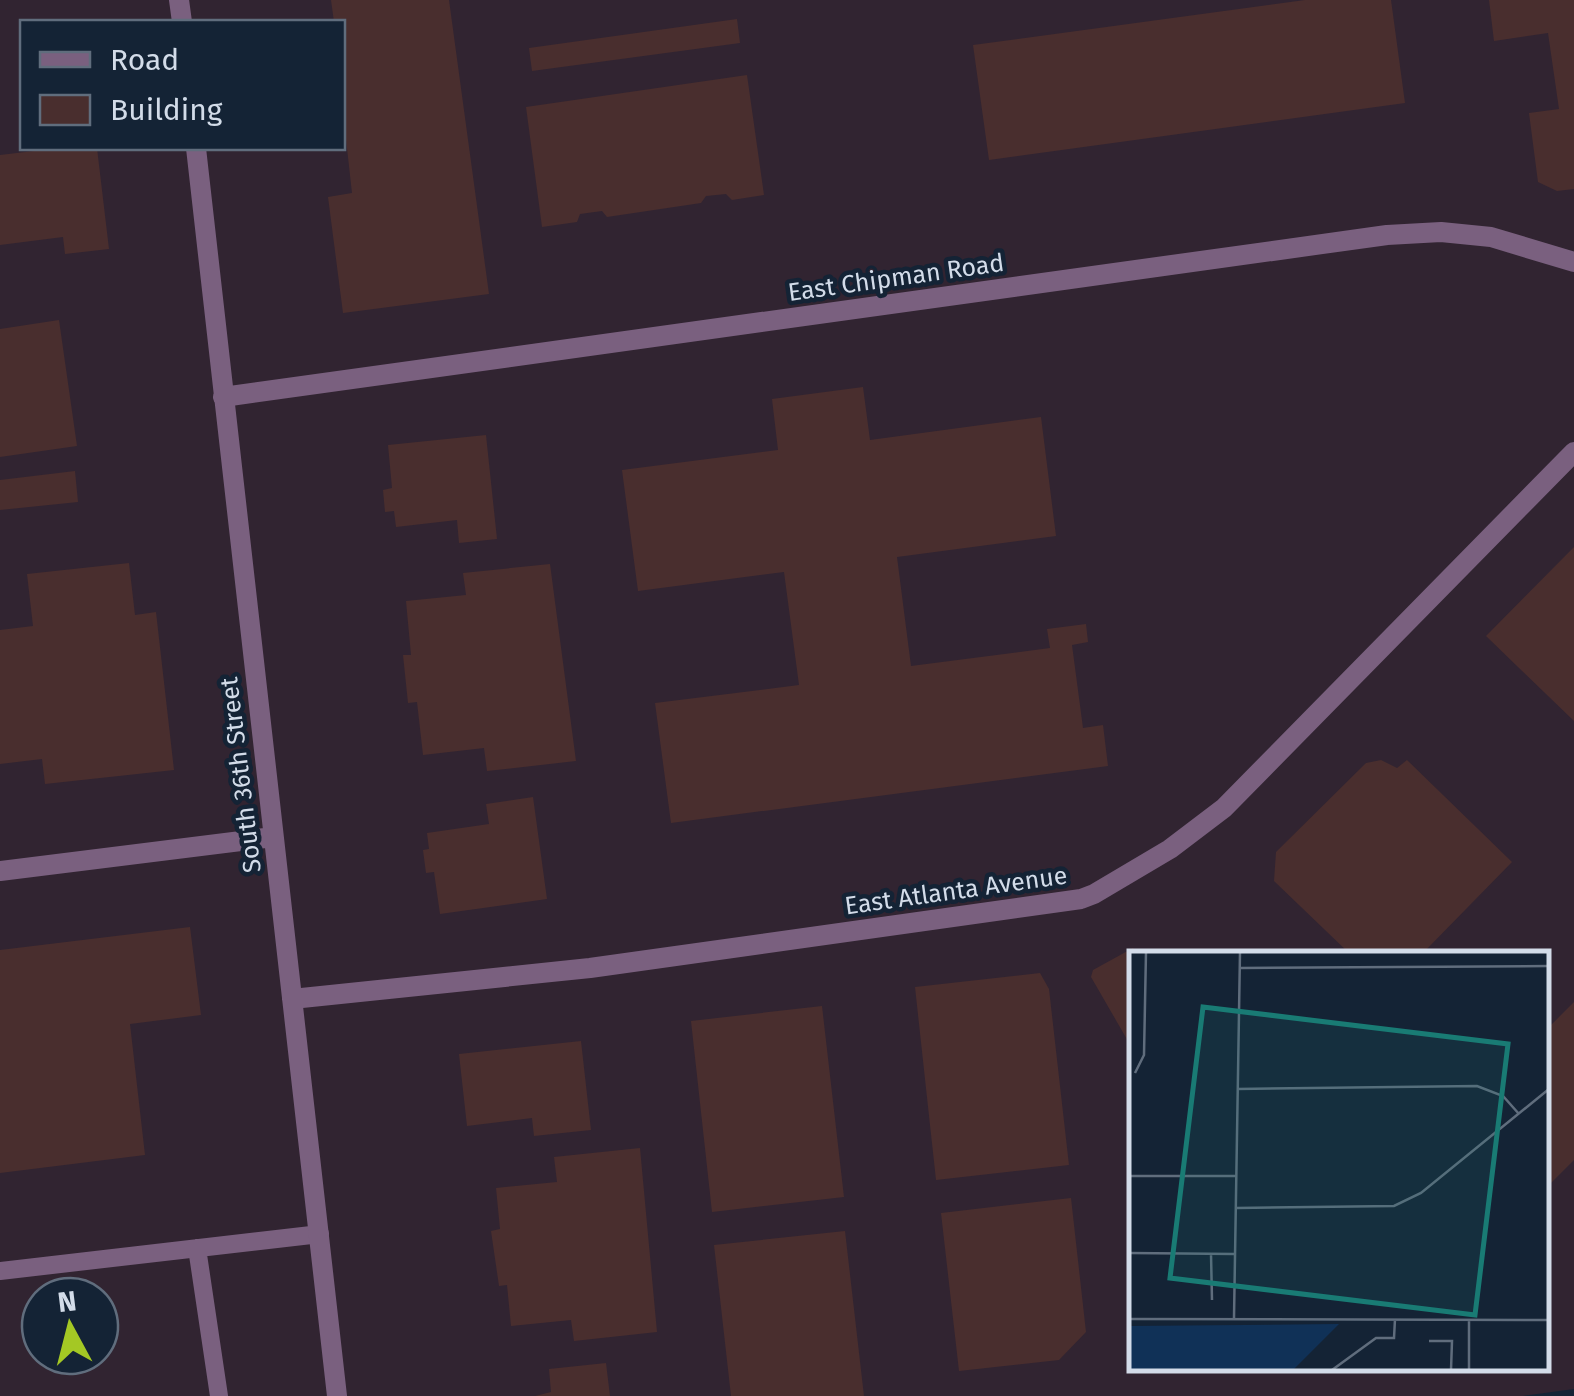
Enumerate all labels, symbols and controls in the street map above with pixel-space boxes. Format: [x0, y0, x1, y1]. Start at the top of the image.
legend [20, 20, 345, 150]
text: Road [110, 42, 179, 78]
text: Building [110, 92, 223, 128]
street label: East Chipman Road [786, 248, 1006, 308]
street label: South 36th Street [214, 674, 268, 875]
street label: East Atlanta Avenue [843, 861, 1069, 921]
inset map [1129, 951, 1549, 1371]
north arrow [20, 1276, 120, 1376]
text: N [56, 1284, 78, 1319]

